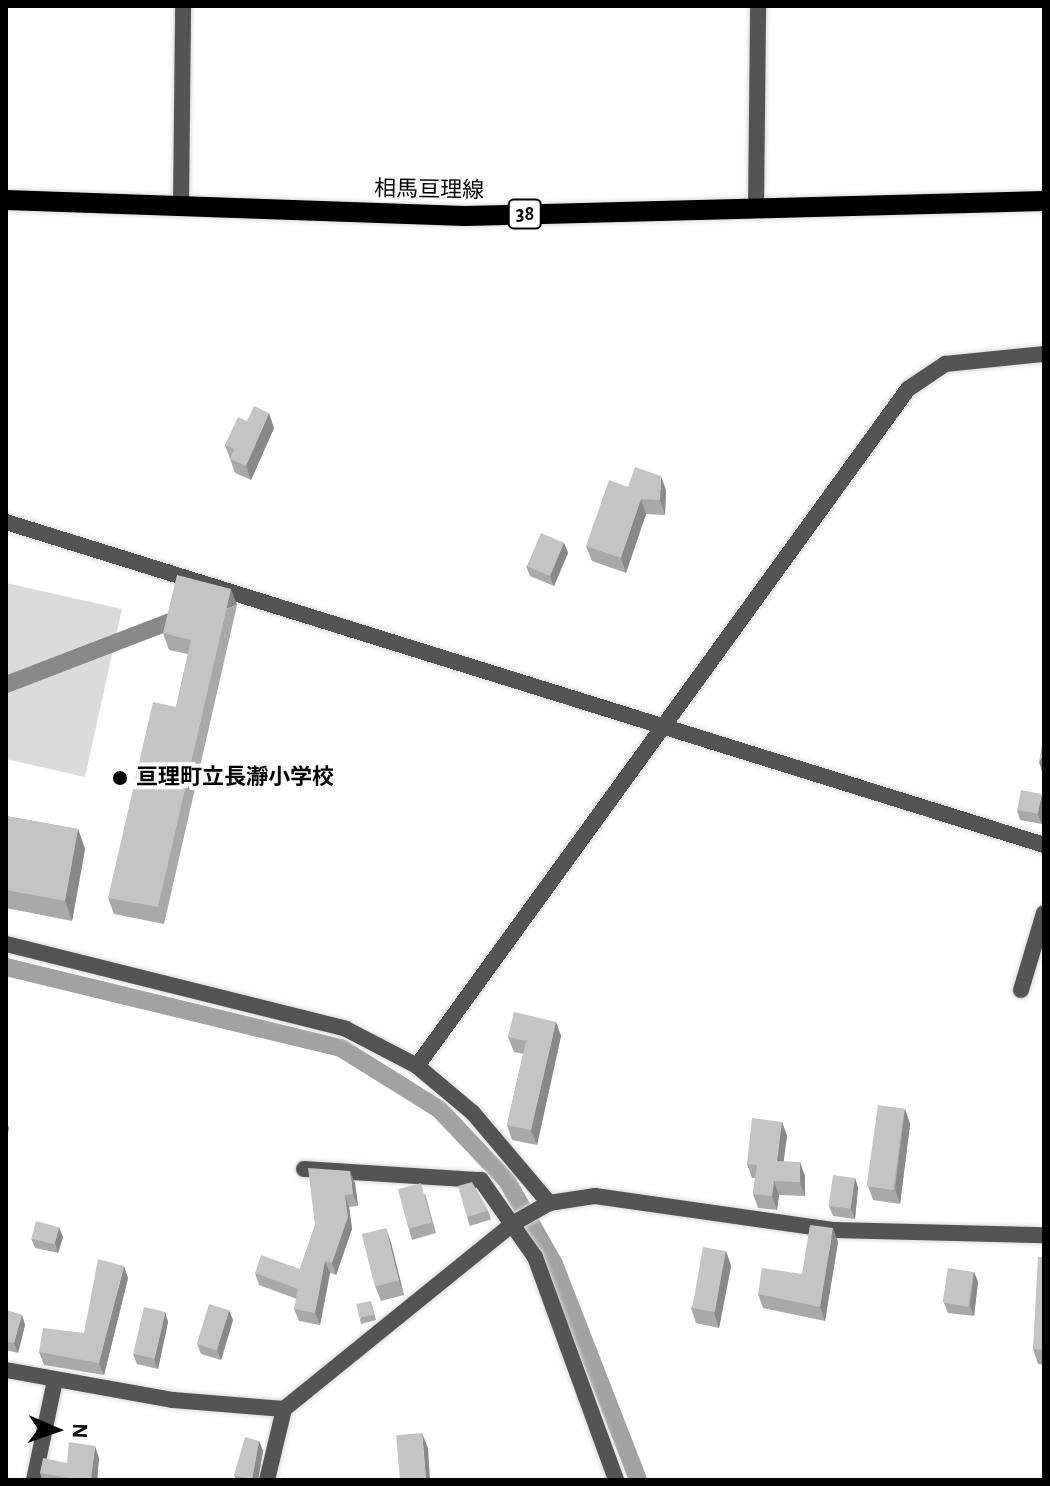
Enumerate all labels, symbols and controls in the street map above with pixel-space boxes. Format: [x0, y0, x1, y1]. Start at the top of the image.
street label: 相馬亘理線 [374, 176, 484, 204]
road number: 38 [507, 198, 543, 230]
place label: 亘理町立長瀞小学校 [136, 765, 334, 791]
marker: 亘理町立長瀞小学校 [111, 769, 129, 787]
north arrow [16, 1390, 96, 1470]
text: N [69, 1423, 91, 1439]

